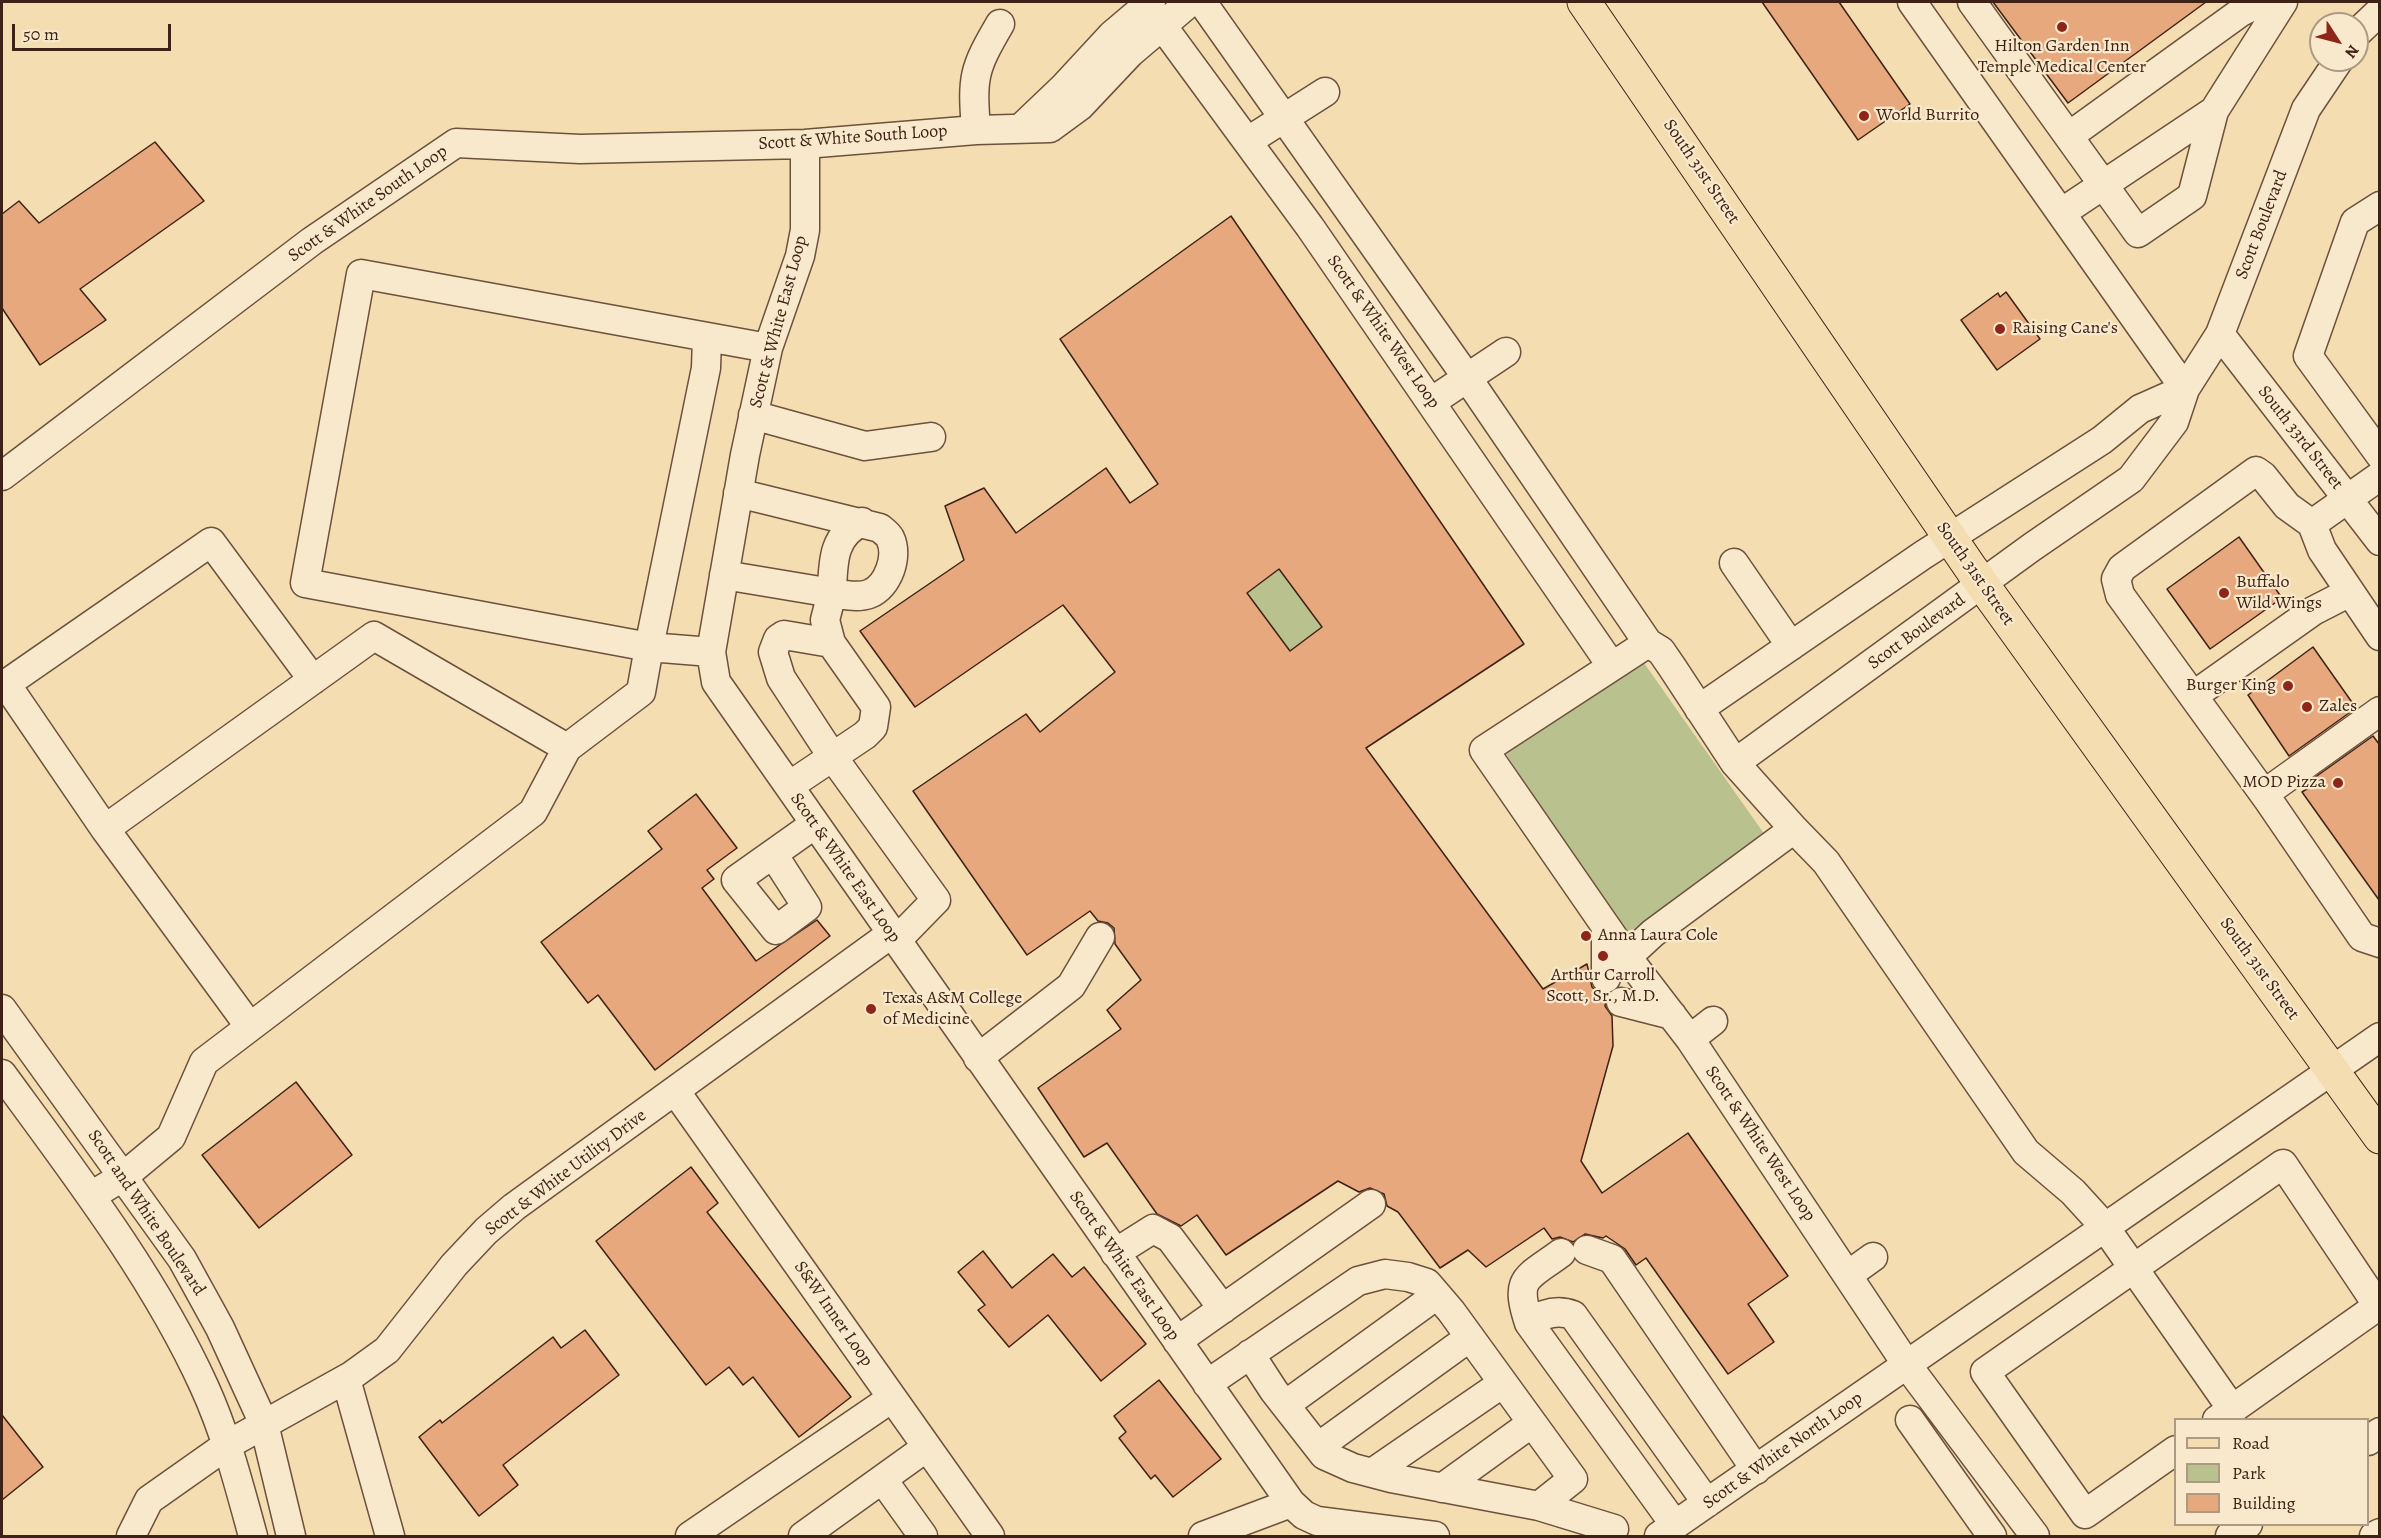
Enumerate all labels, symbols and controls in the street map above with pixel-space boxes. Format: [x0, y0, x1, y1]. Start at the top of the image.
scale bar [15, 12, 174, 50]
north arrow [2309, 12, 2369, 72]
marker: Hilton Garden Inn Temple Medical Center [2055, 20, 2069, 34]
text: 50 m [23, 22, 59, 46]
place label: Hilton Garden Inn Temple Medical Center [1978, 36, 2146, 78]
text: N [2340, 40, 2364, 63]
place label: World Burrito [1876, 105, 1979, 127]
marker: World Burrito [1857, 109, 1871, 123]
street label: South 31st Street [1658, 116, 1744, 228]
street label: Scott & White South Loop [758, 121, 948, 155]
street label: Scott & White South Loop [284, 141, 452, 267]
street label: Scott Boulevard [2231, 167, 2293, 283]
street label: Scott & White East Loop [746, 233, 812, 411]
street label: Scott & White West Loop [1322, 251, 1444, 413]
place label: Raising Cane's [2012, 318, 2118, 340]
marker: Raising Cane's [1993, 322, 2007, 336]
street label: South 33rd Street [2253, 382, 2347, 494]
street label: South 31st Street [1931, 518, 2019, 630]
place label: Buffalo Wild Wings [2236, 572, 2322, 614]
marker: Buffalo Wild Wings [2217, 586, 2231, 600]
street label: Scott Boulevard [1864, 589, 1970, 675]
place label: Burger King [2186, 675, 2276, 697]
marker: Burger King [2281, 679, 2295, 693]
place label: Zales [2319, 696, 2357, 718]
marker: Zales [2300, 700, 2314, 714]
place label: MOD Pizza [2242, 772, 2326, 794]
marker: MOD Pizza [2331, 776, 2345, 790]
street label: Scott & White East Loop [785, 789, 905, 947]
street label: South 31st Street [2215, 913, 2303, 1025]
place label: Anna Laura Cole [1598, 925, 1718, 947]
marker: Anna Laura Cole [1579, 929, 1593, 943]
marker: Arthur Carroll Scott, Sr., M.D. [1596, 949, 1610, 963]
place label: Arthur Carroll Scott, Sr., M.D. [1546, 965, 1660, 1008]
place label: Texas A&M College of Medicine [883, 988, 1022, 1030]
marker: Texas A&M College of Medicine [864, 1002, 878, 1016]
street label: Scott & White West Loop [1700, 1062, 1820, 1226]
street label: Scott & White Utility Drive [481, 1105, 651, 1241]
street label: Scott and White Boulevard [82, 1126, 210, 1300]
street label: Scott & White East Loop [1064, 1187, 1184, 1345]
street label: S&W Inner Loop [789, 1257, 877, 1371]
street label: Scott & White North Loop [1699, 1388, 1867, 1514]
legend [2174, 1418, 2369, 1526]
text: Road [2232, 1431, 2269, 1455]
text: Park [2232, 1461, 2266, 1485]
text: Building [2232, 1491, 2296, 1515]

